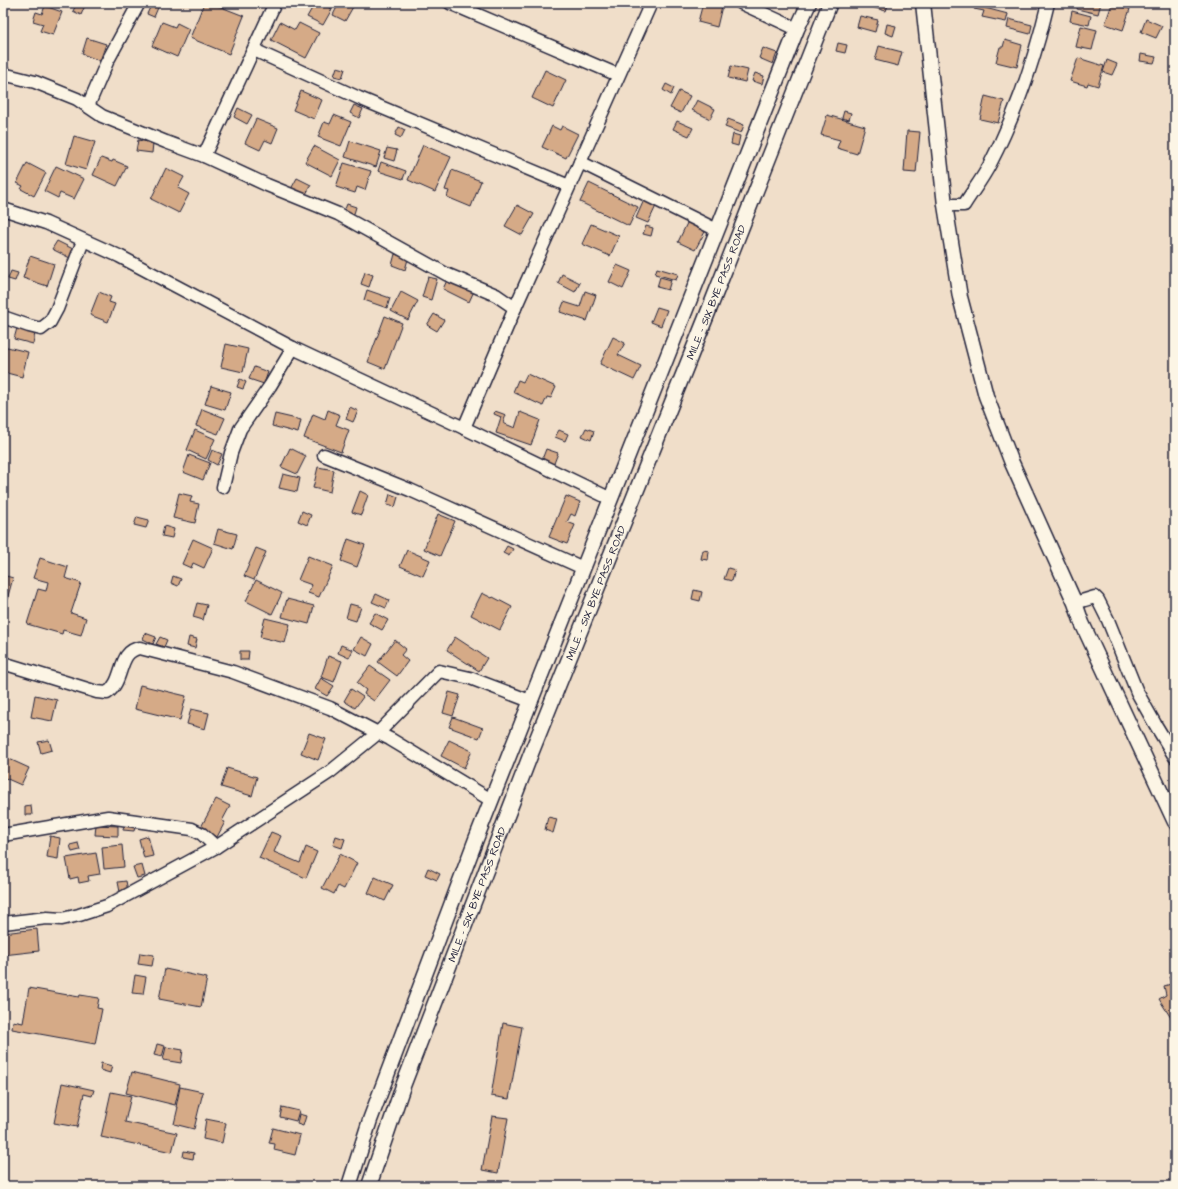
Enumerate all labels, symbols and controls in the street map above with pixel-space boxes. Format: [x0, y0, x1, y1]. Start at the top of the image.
street label: MILE - SIX BYE PASS ROAD [683, 223, 750, 362]
street label: MILE - SIX BYE PASS ROAD [562, 524, 630, 662]
street label: MILE - SIX BYE PASS ROAD [444, 825, 510, 964]

